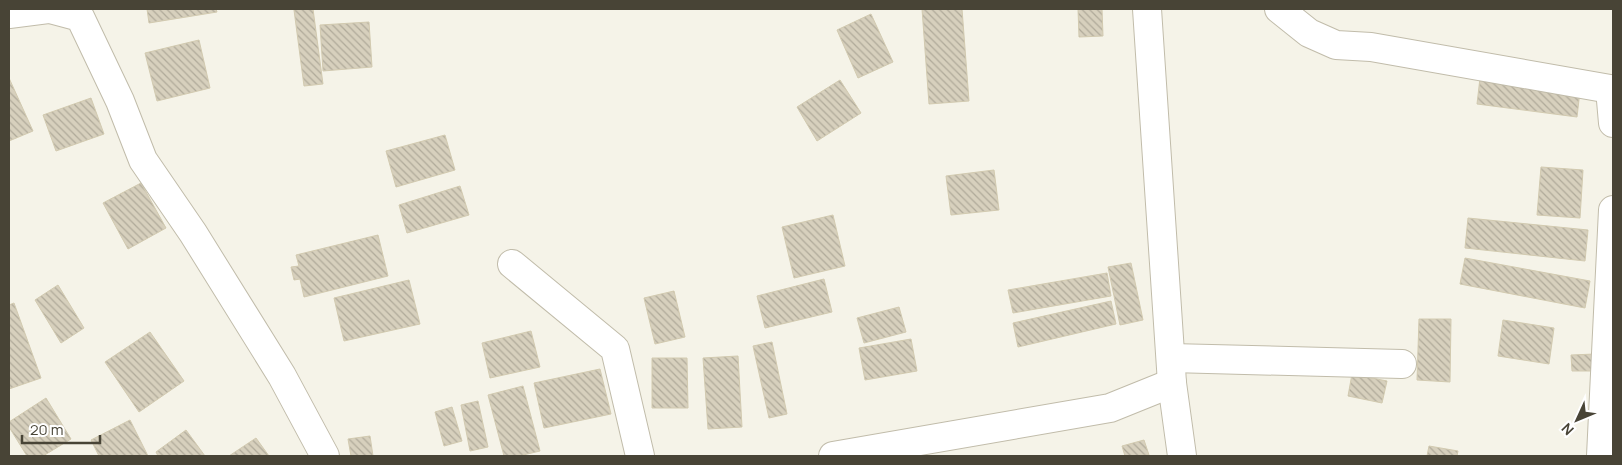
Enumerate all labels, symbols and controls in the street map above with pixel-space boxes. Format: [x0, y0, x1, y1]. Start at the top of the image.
north arrow [1552, 395, 1602, 445]
scale bar [22, 412, 100, 444]
text: 20 m [30, 419, 63, 440]
text: N [1557, 419, 1578, 440]

